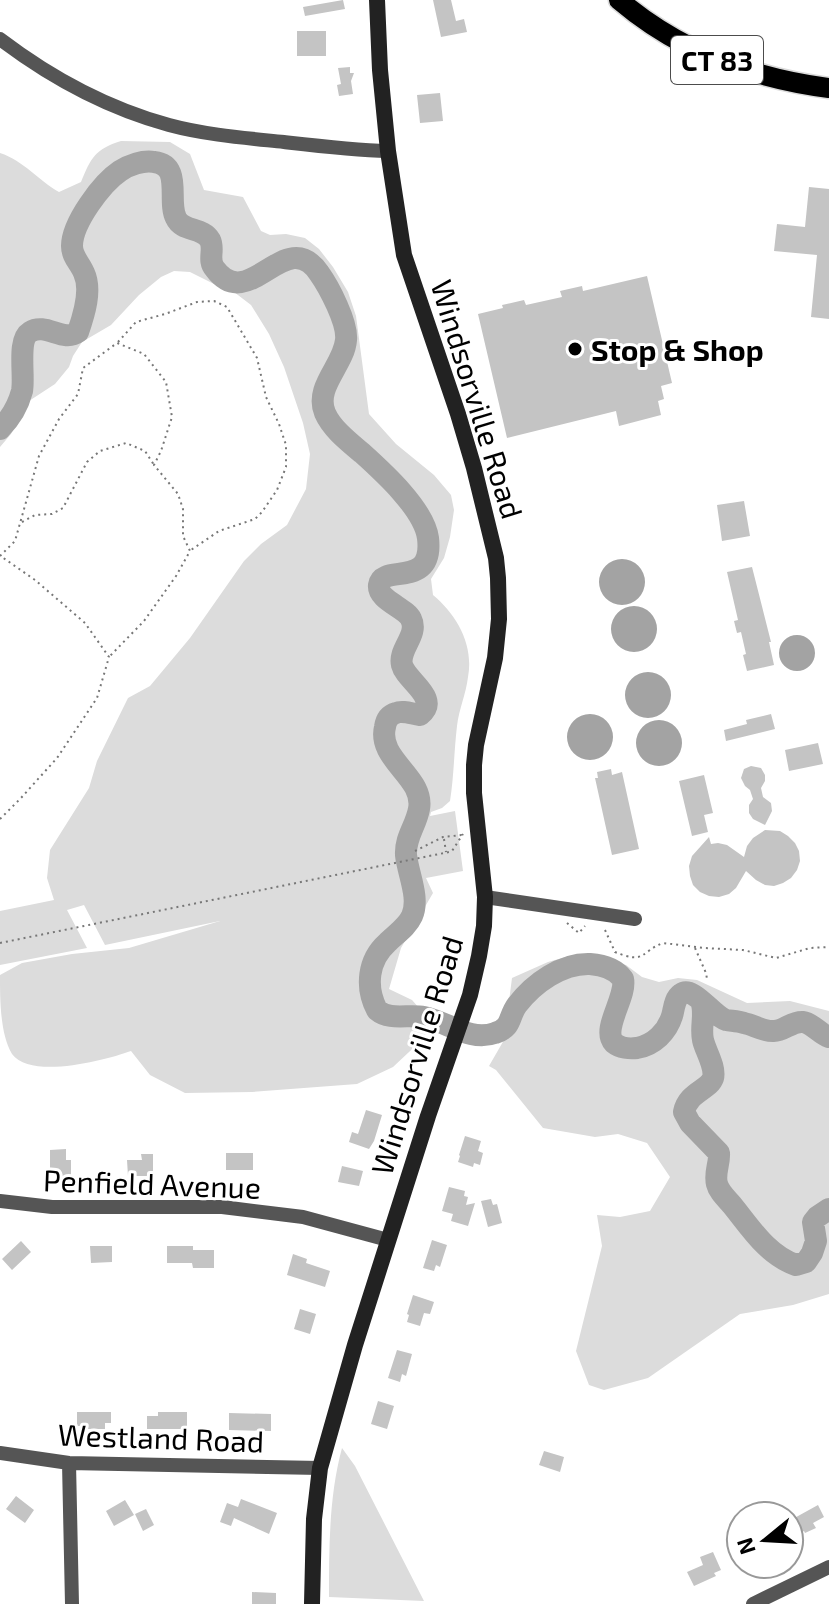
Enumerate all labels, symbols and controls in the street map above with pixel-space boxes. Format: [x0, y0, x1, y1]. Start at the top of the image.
road number: CT 83 [671, 36, 763, 84]
street label: Windsorville Road [425, 275, 531, 523]
place label: Stop & Shop [591, 331, 764, 367]
marker: Stop & Shop [566, 340, 584, 358]
street label: Windsorville Road [363, 931, 469, 1179]
street label: Penfield Avenue [42, 1161, 262, 1205]
street label: Westland Road [57, 1415, 265, 1459]
north arrow [725, 1500, 805, 1580]
text: N [730, 1535, 760, 1558]

